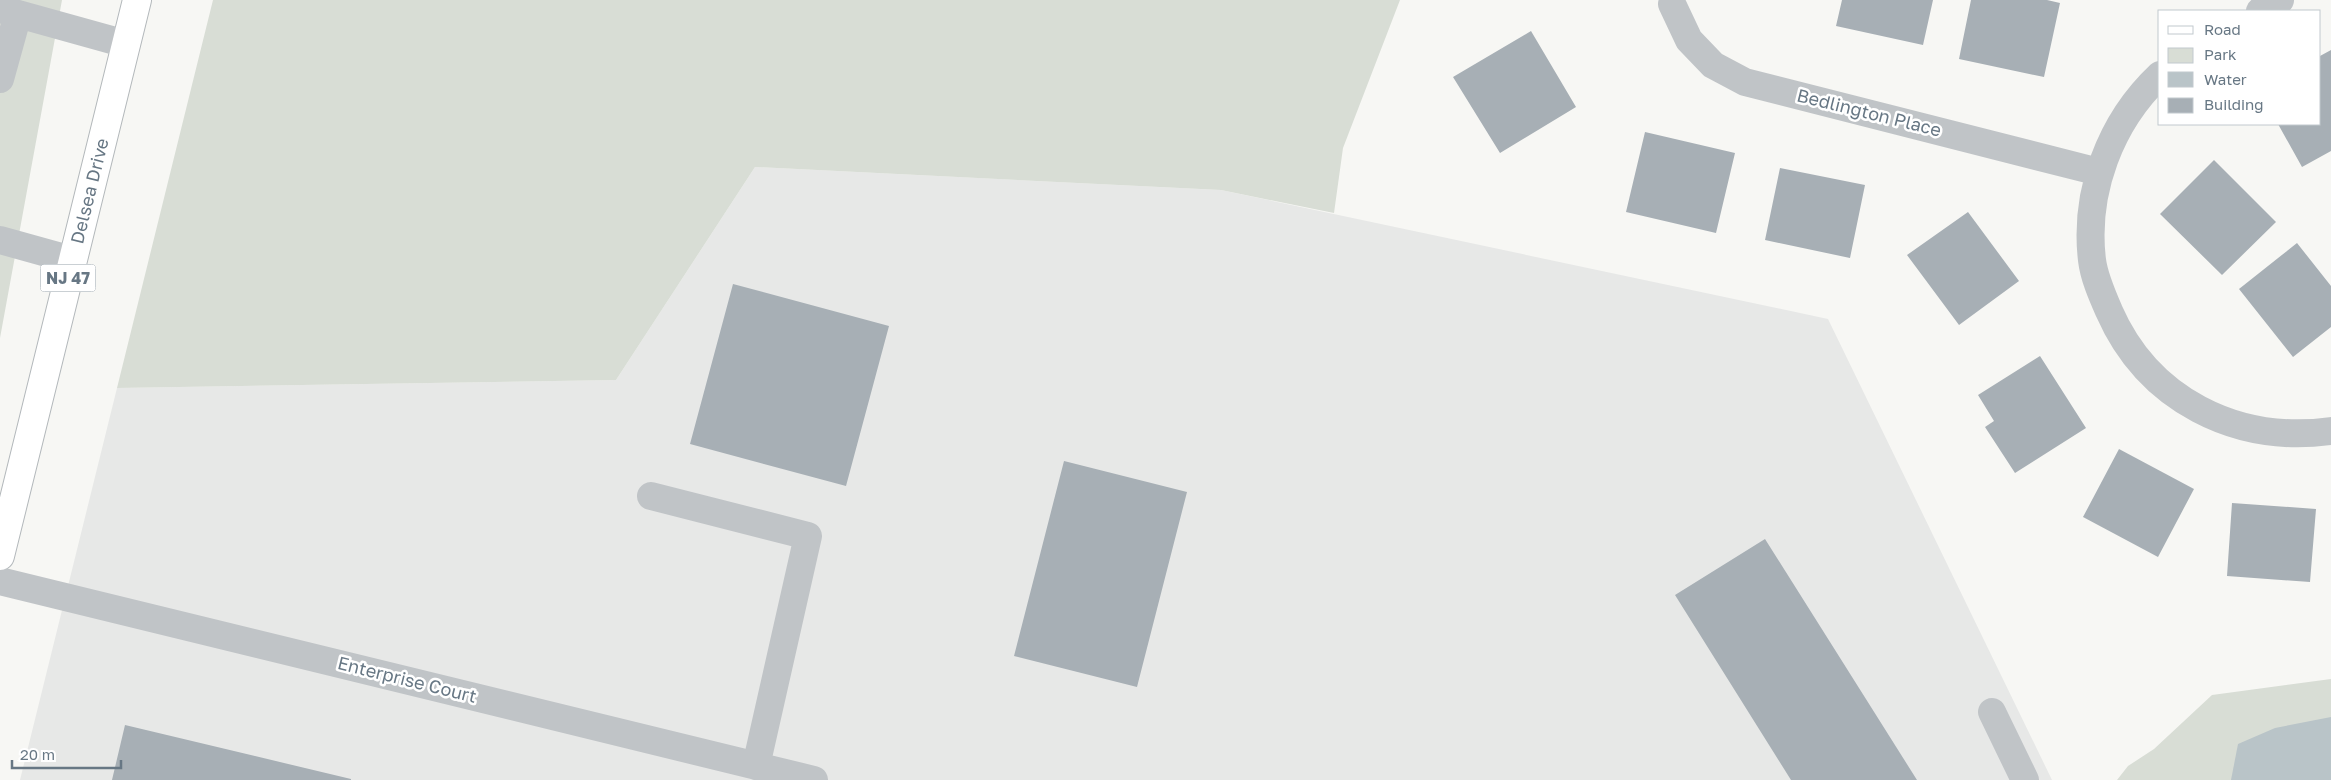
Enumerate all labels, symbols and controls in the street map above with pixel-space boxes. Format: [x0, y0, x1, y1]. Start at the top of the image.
legend [2158, 10, 2321, 125]
text: Road [2204, 20, 2241, 38]
text: Park [2204, 45, 2237, 63]
text: Water [2204, 70, 2247, 88]
street label: Bedlington Place [1795, 83, 1944, 141]
text: Building [2204, 95, 2264, 113]
street label: Delsea Drive [65, 136, 113, 246]
road number: NJ 47 [40, 264, 96, 292]
street label: Enterprise Court [335, 651, 479, 707]
scale bar [12, 738, 121, 770]
text: 20 m [20, 745, 55, 763]

